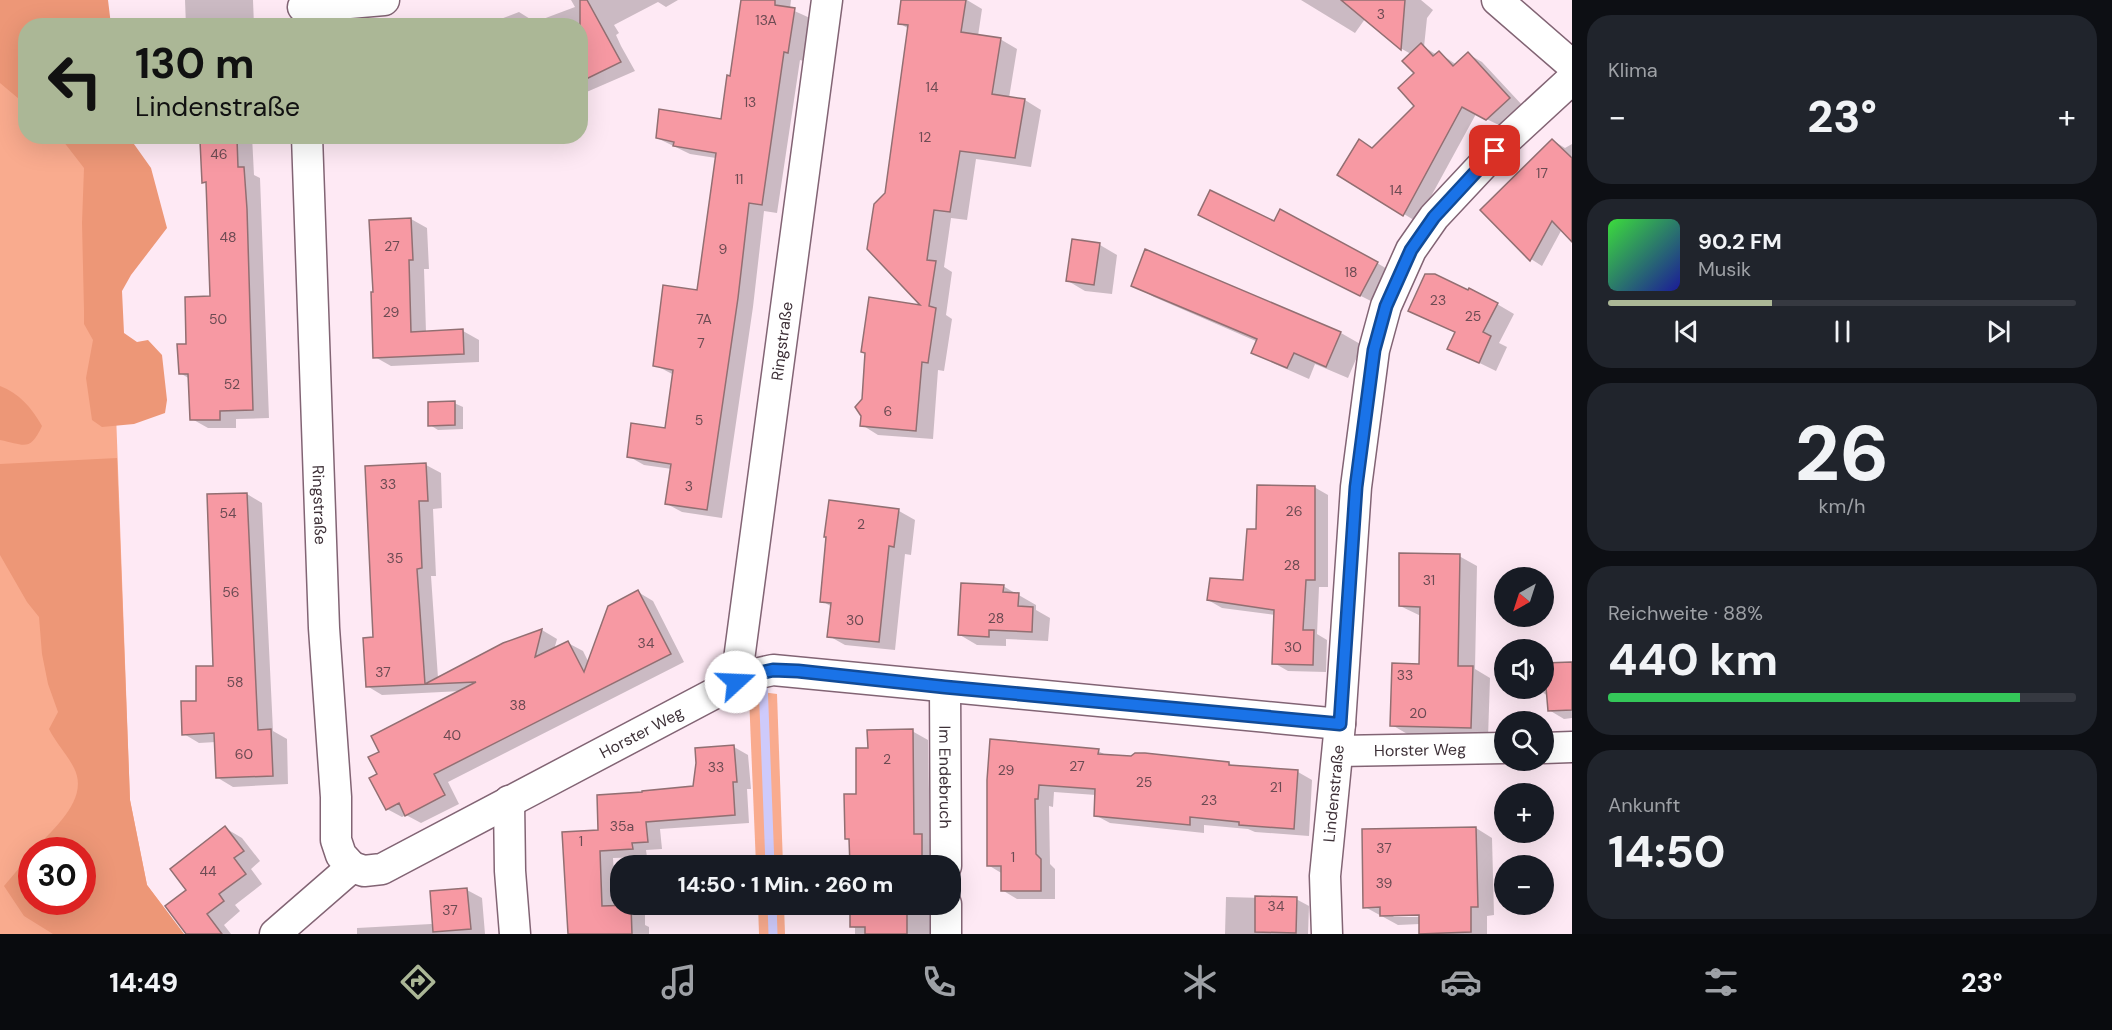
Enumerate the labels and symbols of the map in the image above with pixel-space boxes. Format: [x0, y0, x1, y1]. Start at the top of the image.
house number: 3 [1377, 5, 1385, 23]
house number: 13A [755, 11, 777, 29]
house number: 14 [926, 78, 939, 96]
house number: 13 [744, 93, 756, 111]
pin [1469, 125, 1520, 176]
house number: 12 [919, 128, 931, 146]
house number: 46 [210, 145, 228, 163]
house number: 17 [1536, 164, 1548, 182]
house number: 11 [735, 170, 743, 188]
house number: 14 [1390, 181, 1403, 199]
house number: 48 [219, 228, 237, 246]
house number: 27 [384, 237, 400, 255]
house number: 9 [719, 240, 728, 258]
house number: 18 [1345, 263, 1357, 281]
house number: 23 [1430, 291, 1446, 309]
street label: Ringstraße [766, 300, 798, 382]
house number: 29 [383, 303, 400, 321]
house number: 25 [1465, 307, 1481, 325]
house number: 50 [209, 310, 227, 328]
house number: 7A [696, 310, 712, 328]
house number: 7 [697, 334, 705, 352]
house number: 52 [224, 375, 240, 393]
house number: 6 [884, 402, 892, 420]
house number: 5 [695, 411, 703, 429]
street label: Ringstraße [307, 465, 331, 545]
house number: 33 [380, 475, 396, 493]
house number: 3 [685, 477, 693, 495]
house number: 26 [1286, 502, 1302, 520]
house number: 54 [219, 504, 237, 522]
house number: 2 [857, 515, 865, 533]
house number: 35 [387, 549, 403, 567]
house number: 28 [1284, 556, 1300, 574]
north arrow [1494, 567, 1554, 627]
house number: 31 [1423, 571, 1435, 589]
house number: 56 [222, 583, 240, 601]
house number: 28 [988, 609, 1004, 627]
house number: 30 [846, 611, 864, 629]
house number: 34 [638, 634, 655, 652]
house number: 30 [1284, 638, 1302, 656]
position arrow [704, 650, 768, 714]
house number: 37 [375, 663, 391, 681]
house number: 33 [1397, 666, 1413, 684]
house number: 58 [226, 673, 244, 691]
house number: 38 [510, 696, 526, 714]
street label: Horster Weg [596, 702, 687, 763]
house number: 20 [1409, 704, 1427, 722]
street label: Im Endebruch [934, 725, 956, 829]
house number: 40 [443, 726, 461, 744]
street label: Horster Weg [1374, 739, 1466, 761]
street label: Lindenstraße [1318, 744, 1349, 843]
house number: 60 [235, 745, 253, 763]
house number: 2 [883, 750, 891, 768]
house number: 27 [1069, 757, 1085, 775]
house number: 33 [708, 758, 724, 776]
house number: 29 [998, 761, 1015, 779]
house number: 25 [1136, 773, 1152, 791]
house number: 21 [1270, 778, 1282, 796]
house number: 23 [1201, 791, 1217, 809]
house number: 35a [610, 817, 634, 835]
house number: 1 [579, 832, 583, 850]
speed limit sign: 30 [18, 837, 96, 915]
house number: 37 [1376, 839, 1392, 857]
house number: 1 [1011, 848, 1015, 866]
house number: 44 [200, 862, 217, 880]
house number: 39 [1376, 874, 1393, 892]
house number: 34 [1268, 897, 1285, 915]
house number: 37 [442, 901, 458, 919]

